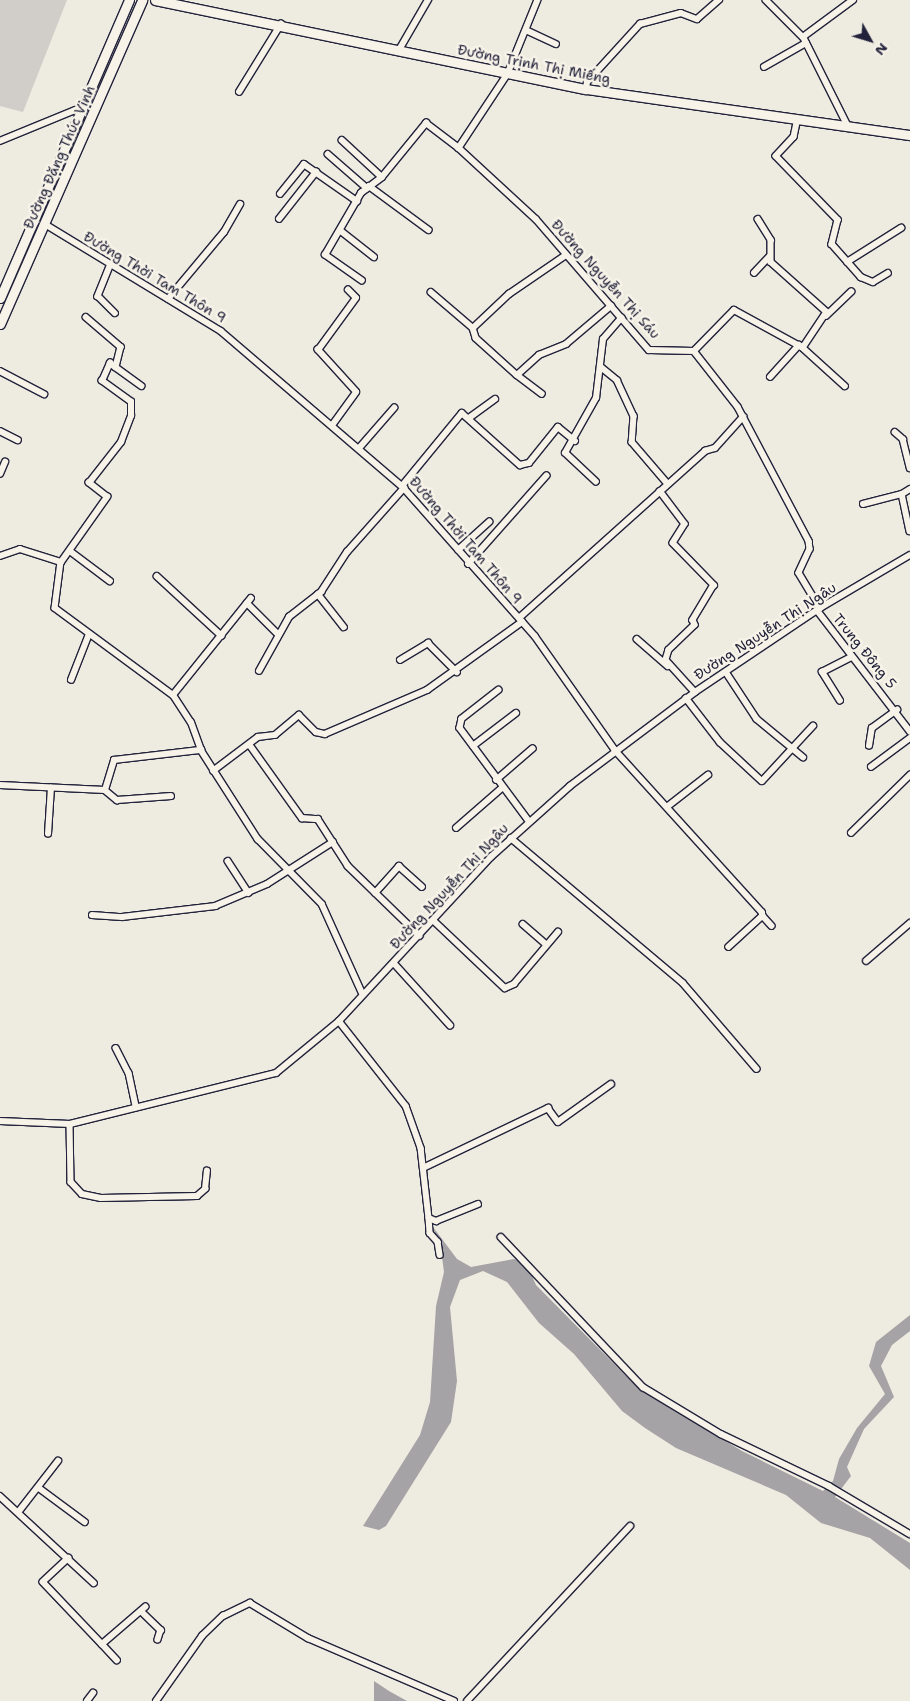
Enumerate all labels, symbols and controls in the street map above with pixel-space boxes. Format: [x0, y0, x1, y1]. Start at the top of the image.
north arrow [845, 15, 895, 65]
text: N [871, 39, 892, 59]
street label: Đường Trịnh Thị Miếng [456, 41, 612, 87]
street label: Đường Đặng Thúc Vịnh [20, 83, 98, 231]
street label: Đường Nguyễn Thị Sáu [548, 216, 664, 342]
street label: Đường Thời Tam Thôn 9 [81, 228, 229, 326]
street label: Đường Thời Tam Thôn 9 [406, 473, 526, 607]
street label: Đường Nguyễn Thị Ngâu [691, 579, 839, 683]
street label: Trung Đông 5 [830, 610, 900, 692]
street label: Đường Nguyễn Thị Ngâu [386, 820, 512, 952]

